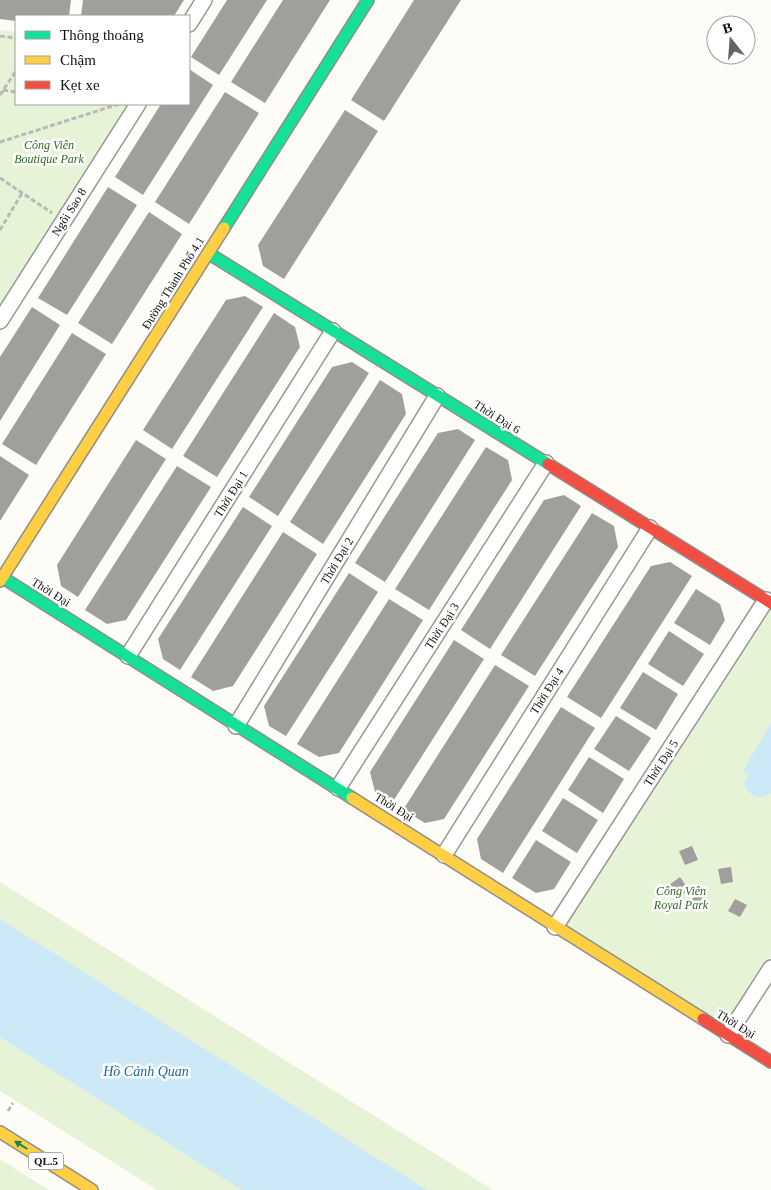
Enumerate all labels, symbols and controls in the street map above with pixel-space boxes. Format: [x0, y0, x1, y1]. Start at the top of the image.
legend [15, 15, 190, 105]
north arrow [706, 15, 756, 65]
text: B [721, 20, 734, 37]
text: Thông thoáng [60, 27, 144, 43]
text: Chậm [60, 52, 96, 68]
text: Kẹt xe [60, 77, 100, 93]
park label: Công Viên Boutique Park [14, 138, 84, 166]
street label: Ngôi Sao 8 [49, 185, 89, 239]
street label: Đường Thành Phố 4.1 [139, 234, 207, 332]
street label: Thời Đại 6 [471, 397, 523, 437]
street label: Thời Đại 1 [211, 468, 251, 520]
street label: Thời Đại 2 [318, 535, 356, 587]
street label: Thời Đại [29, 575, 74, 610]
street label: Thời Đại 3 [422, 600, 462, 652]
street label: Thời Đại 4 [527, 665, 567, 717]
street label: Thời Đại 5 [641, 737, 681, 789]
street label: Thời Đại [372, 790, 417, 825]
park label: Công Viên Royal Park [653, 884, 709, 912]
street label: Thời Đại [714, 1007, 759, 1042]
water label: Hồ Cảnh Quan [102, 1064, 189, 1079]
one-way arrow [15, 1140, 28, 1150]
road number: QL.5 [28, 1152, 64, 1170]

